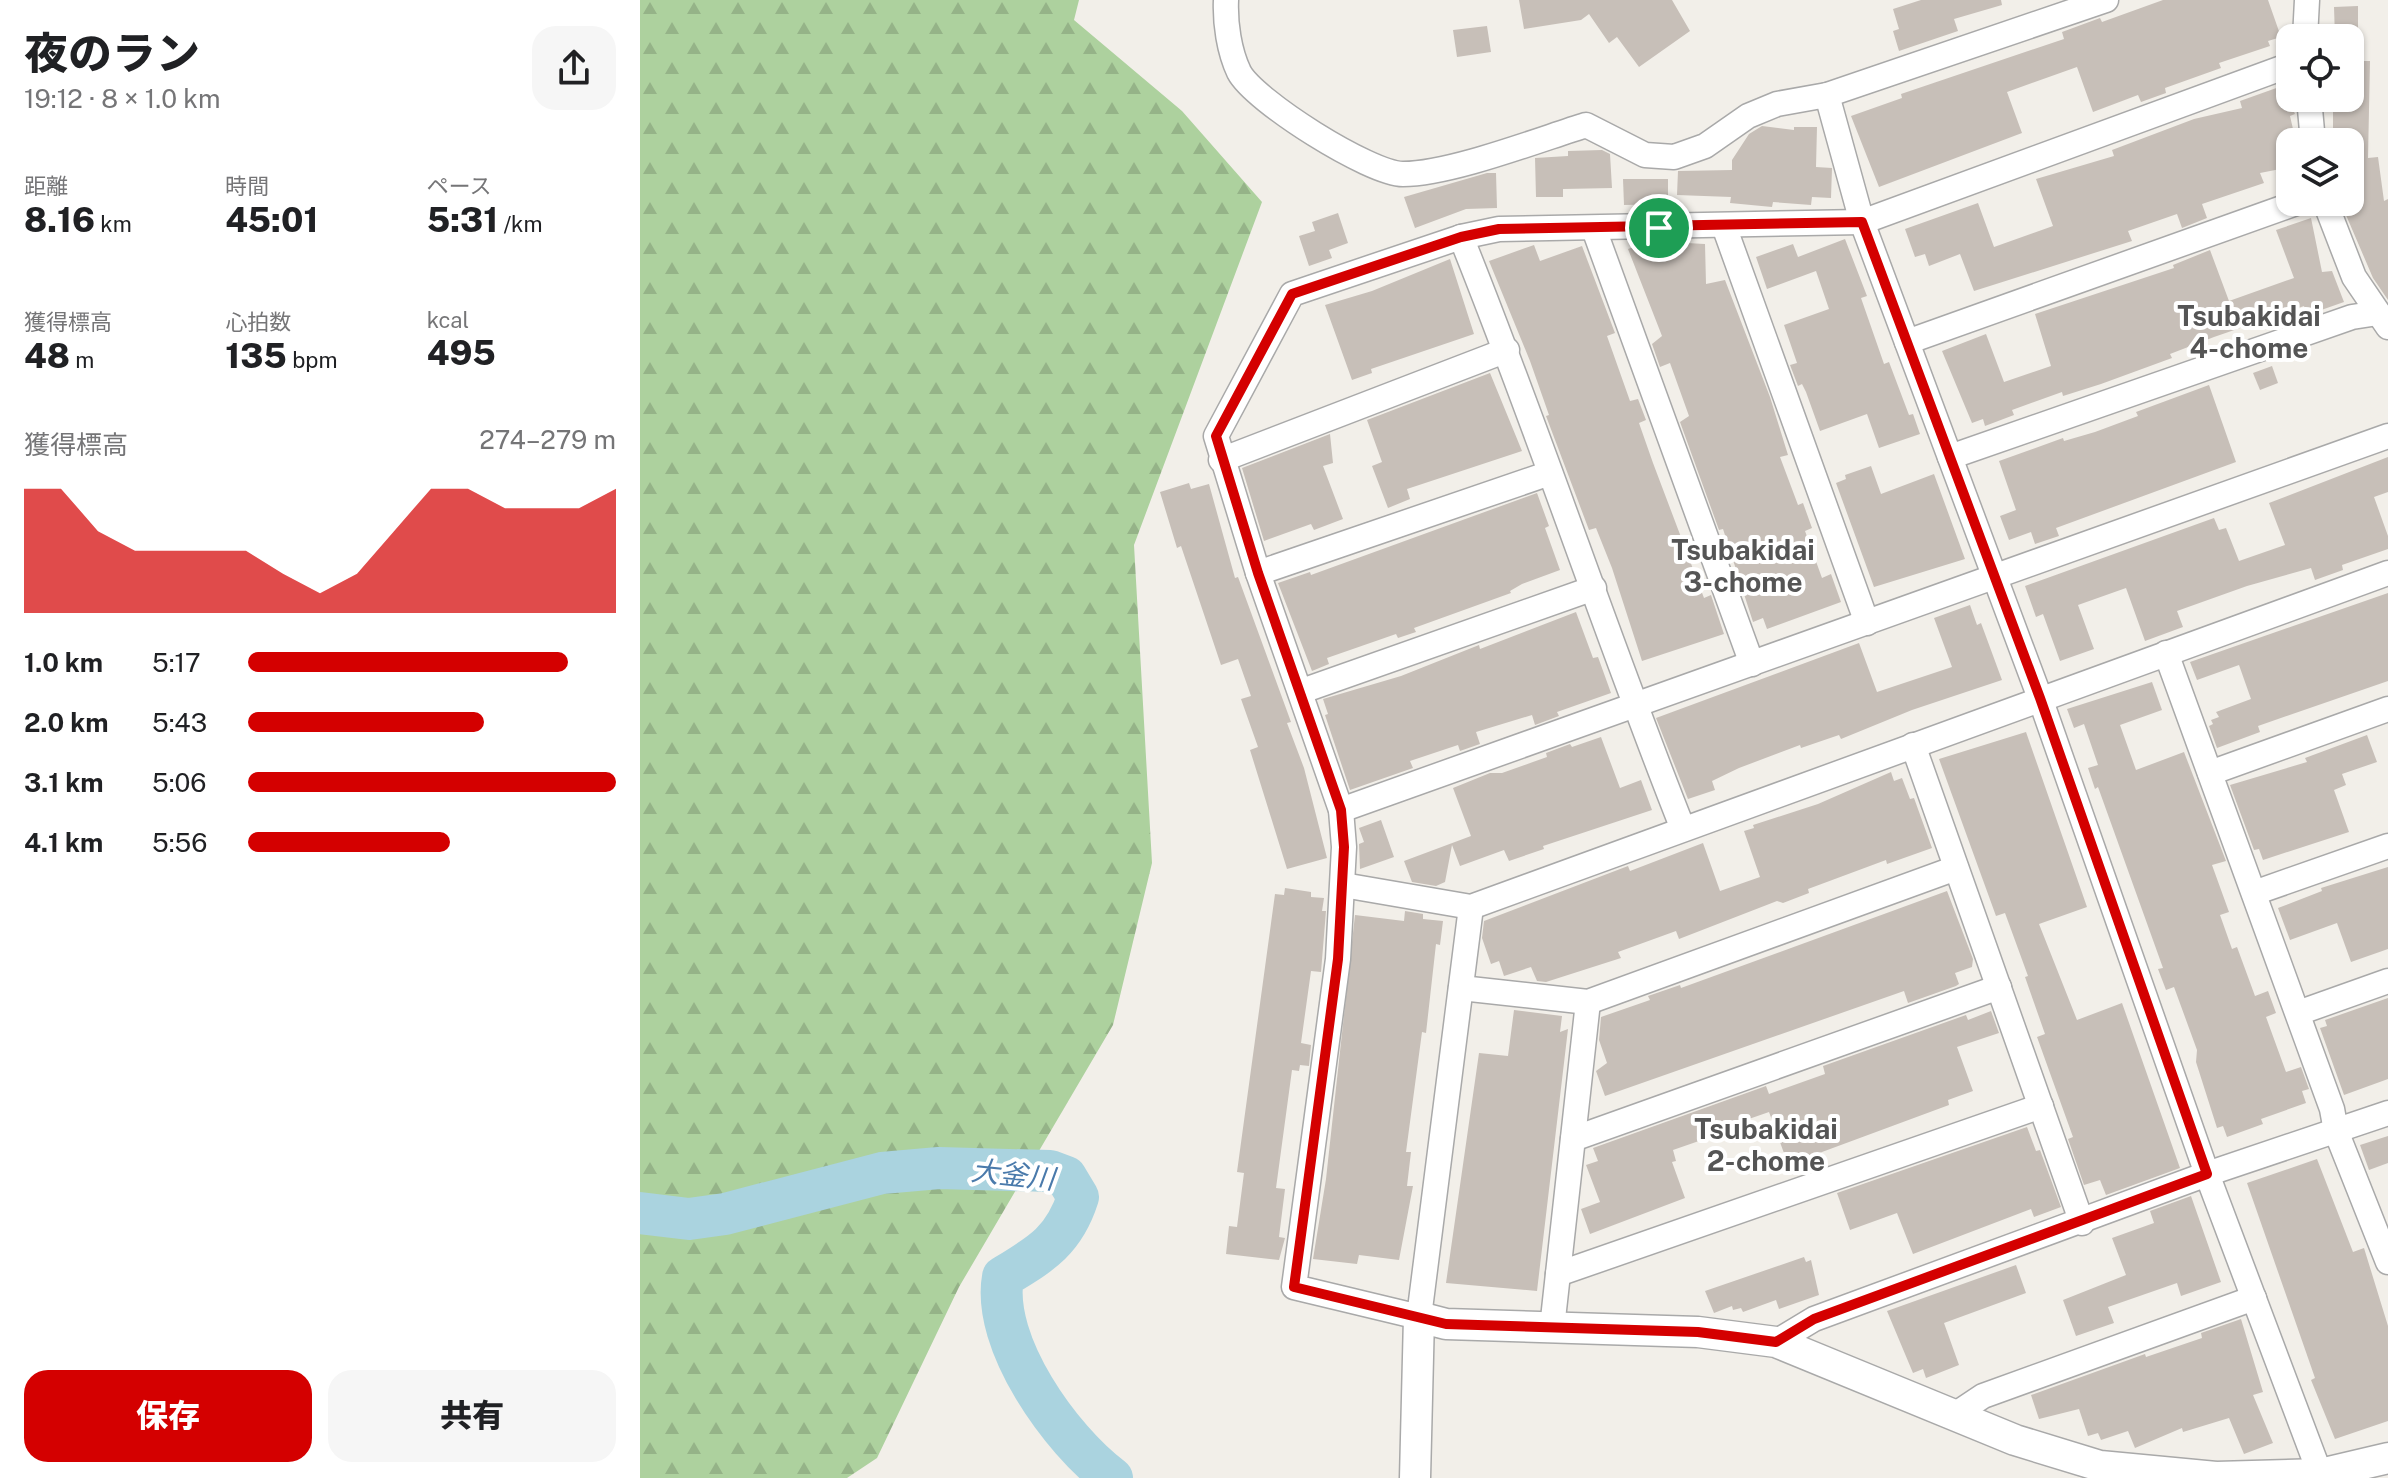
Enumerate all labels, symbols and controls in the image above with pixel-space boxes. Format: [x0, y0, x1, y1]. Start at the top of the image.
map controls [2276, 24, 2364, 216]
button: locate [2276, 24, 2364, 112]
button: share [532, 26, 616, 110]
text: 夜のラン [24, 27, 200, 79]
text: 19:12 · 8 × 1.0 km [24, 83, 220, 114]
button: layers [2276, 128, 2364, 216]
text: 距離 [24, 173, 68, 199]
text: 時間 [225, 173, 269, 199]
text: ペース [427, 173, 492, 199]
pin [1625, 194, 1693, 262]
text: 8.16 [24, 200, 95, 240]
text: 45:01 [225, 200, 318, 240]
text: 5:31 [427, 200, 498, 240]
icon: arrive [1637, 206, 1681, 250]
text: km [95, 211, 132, 237]
text: /km [498, 211, 542, 237]
district label: Tsubakidai 4-chome [2177, 299, 2321, 364]
text: kcal [427, 307, 469, 333]
text: 獲得標高 [24, 309, 112, 335]
text: 心拍数 [225, 309, 291, 335]
text: 495 [427, 333, 496, 373]
text: 48 [24, 336, 70, 376]
text: 135 [225, 336, 287, 376]
text: m [70, 347, 94, 373]
text: bpm [287, 347, 337, 373]
text: 274–279 m [479, 424, 616, 455]
text: 獲得標高 [24, 429, 128, 460]
district label: Tsubakidai 3-chome [1671, 533, 1815, 598]
text: 1.0 km [24, 647, 103, 678]
text: 5:17 [152, 647, 201, 678]
text: 2.0 km [24, 707, 109, 738]
text: 5:43 [152, 707, 207, 738]
text: 3.1 km [24, 767, 104, 798]
text: 5:06 [152, 767, 206, 798]
text: 4.1 km [24, 827, 103, 858]
text: 5:56 [152, 827, 207, 858]
district label: Tsubakidai 2-chome [1694, 1112, 1838, 1177]
water label: 大釜川 [969, 1153, 1059, 1195]
button: 保存 [24, 1370, 312, 1462]
button: 共有 [328, 1370, 616, 1462]

